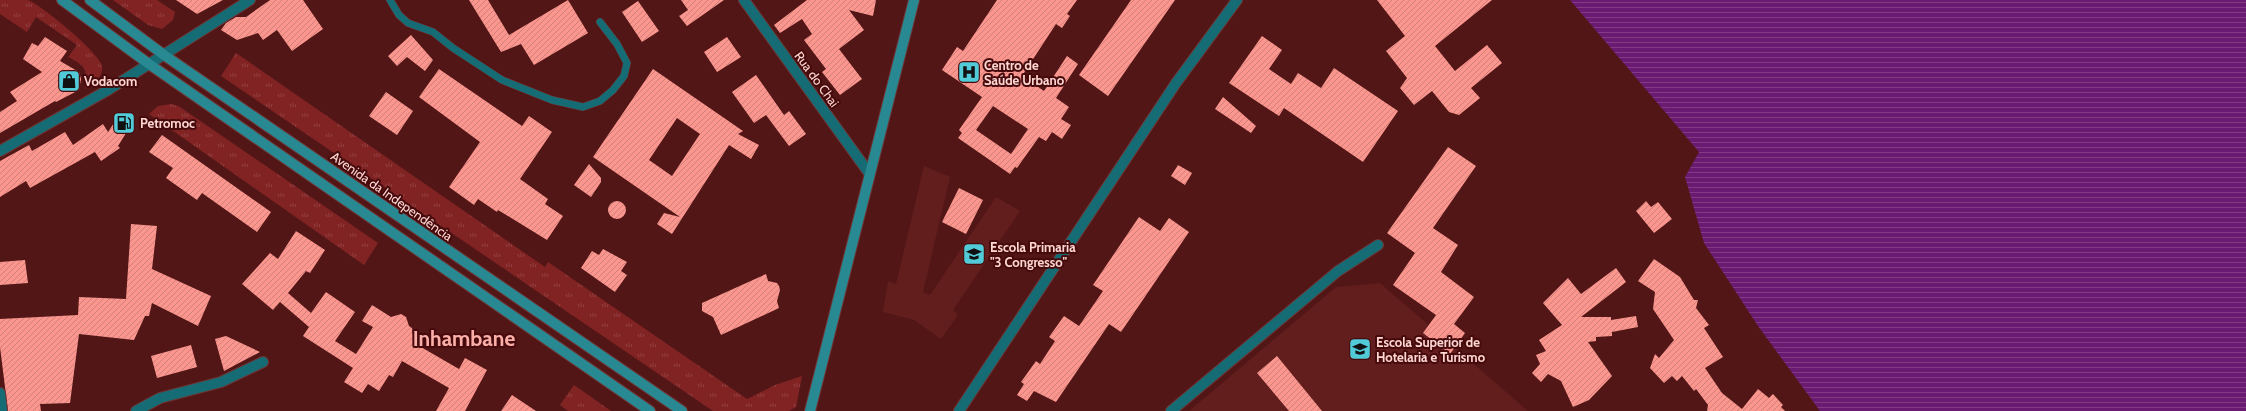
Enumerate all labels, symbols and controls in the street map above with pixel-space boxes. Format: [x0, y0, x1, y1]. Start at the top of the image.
street label: Rua do Chai [791, 48, 843, 110]
place label: Centro de Saúde Urbano [984, 57, 1065, 88]
hospital icon: Centro de Saúde Urbano [956, 59, 982, 85]
shop icon: Vodacom [56, 68, 82, 94]
place label: Vodacom [84, 73, 137, 89]
fuel station icon: Petromoc [111, 110, 137, 136]
place label: Petromoc [140, 115, 195, 131]
street label: Avenida da Independência [328, 148, 457, 245]
place label: Escola Primaria "3 Congresso" [990, 239, 1076, 270]
school or university icon: Escola Primaria "3 Congresso" [961, 241, 987, 267]
district label: Inhambane [413, 326, 515, 351]
place label: Escola Superior de Hotelaria e Turismo [1376, 334, 1486, 365]
school or university icon: Escola Superior de Hotelaria e Turismo [1347, 336, 1373, 362]

